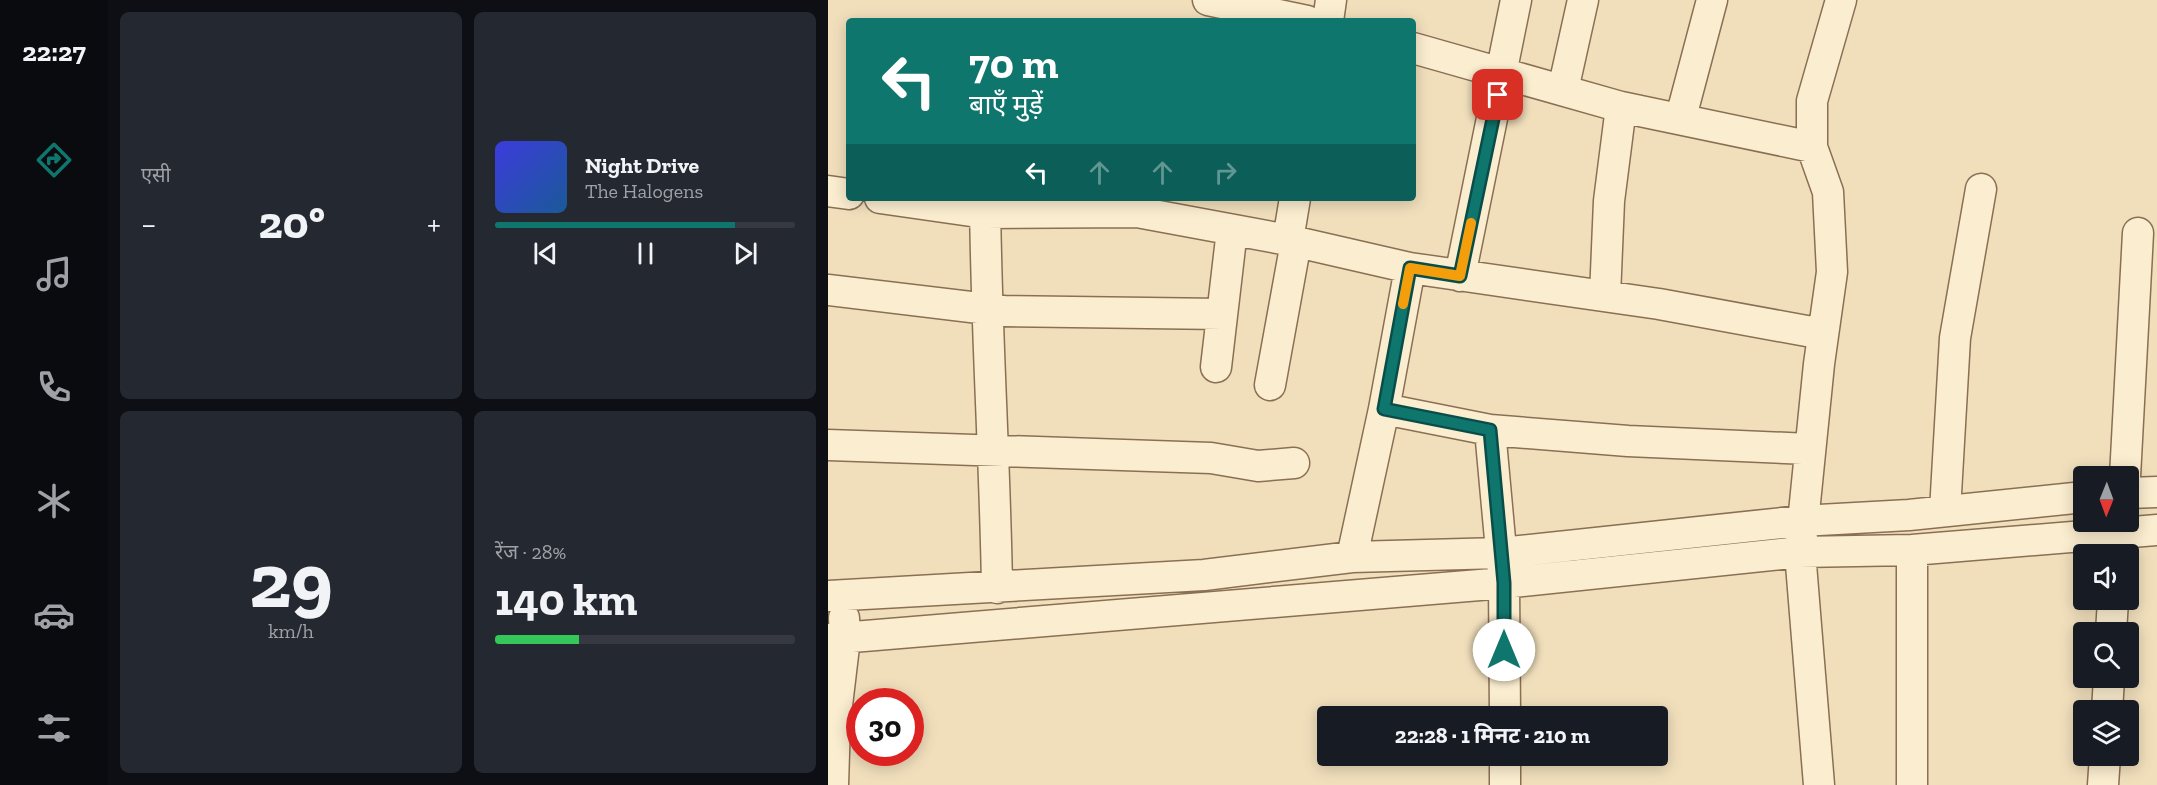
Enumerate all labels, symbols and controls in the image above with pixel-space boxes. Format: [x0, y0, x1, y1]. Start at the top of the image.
text: 22:27 [22, 36, 86, 68]
text: 70 m [969, 38, 1059, 89]
icon: left [870, 42, 948, 120]
pin [1472, 69, 1523, 120]
icon: arrive [1481, 78, 1514, 111]
text: बाएँ मुड़ें [969, 89, 1043, 121]
icon: directions [33, 139, 75, 181]
text: Night Drive [585, 152, 699, 179]
icon: left [1020, 156, 1053, 189]
icon: ahead [1083, 156, 1116, 189]
icon: ahead [1146, 156, 1179, 189]
icon: right [1209, 156, 1242, 189]
text: एसी [141, 163, 171, 187]
text: The Halogens [585, 179, 703, 203]
text: 20° [259, 196, 325, 250]
text: − [141, 204, 156, 243]
text: + [427, 204, 441, 243]
icon: previous [529, 237, 562, 270]
icon: pause [629, 237, 662, 270]
icon: next [729, 237, 762, 270]
icon: music [33, 253, 75, 295]
icon: phone [33, 366, 75, 408]
north arrow [2073, 466, 2139, 532]
map controls [2073, 466, 2139, 766]
icon: climate [33, 480, 75, 522]
text: 29 [249, 533, 333, 627]
text: रेंज · 28% [495, 540, 566, 564]
button: sound [2073, 544, 2139, 610]
text: 140 km [495, 573, 637, 627]
icon: car [33, 594, 75, 636]
position arrow [1472, 618, 1536, 682]
text: km/h [268, 619, 314, 643]
button: search [2073, 622, 2139, 688]
speed limit sign: 30 [846, 688, 924, 766]
button: layers [2073, 700, 2139, 766]
icon: filters [33, 707, 75, 749]
text: 22:28 · 1 मिनट · 210 m [1395, 722, 1590, 749]

